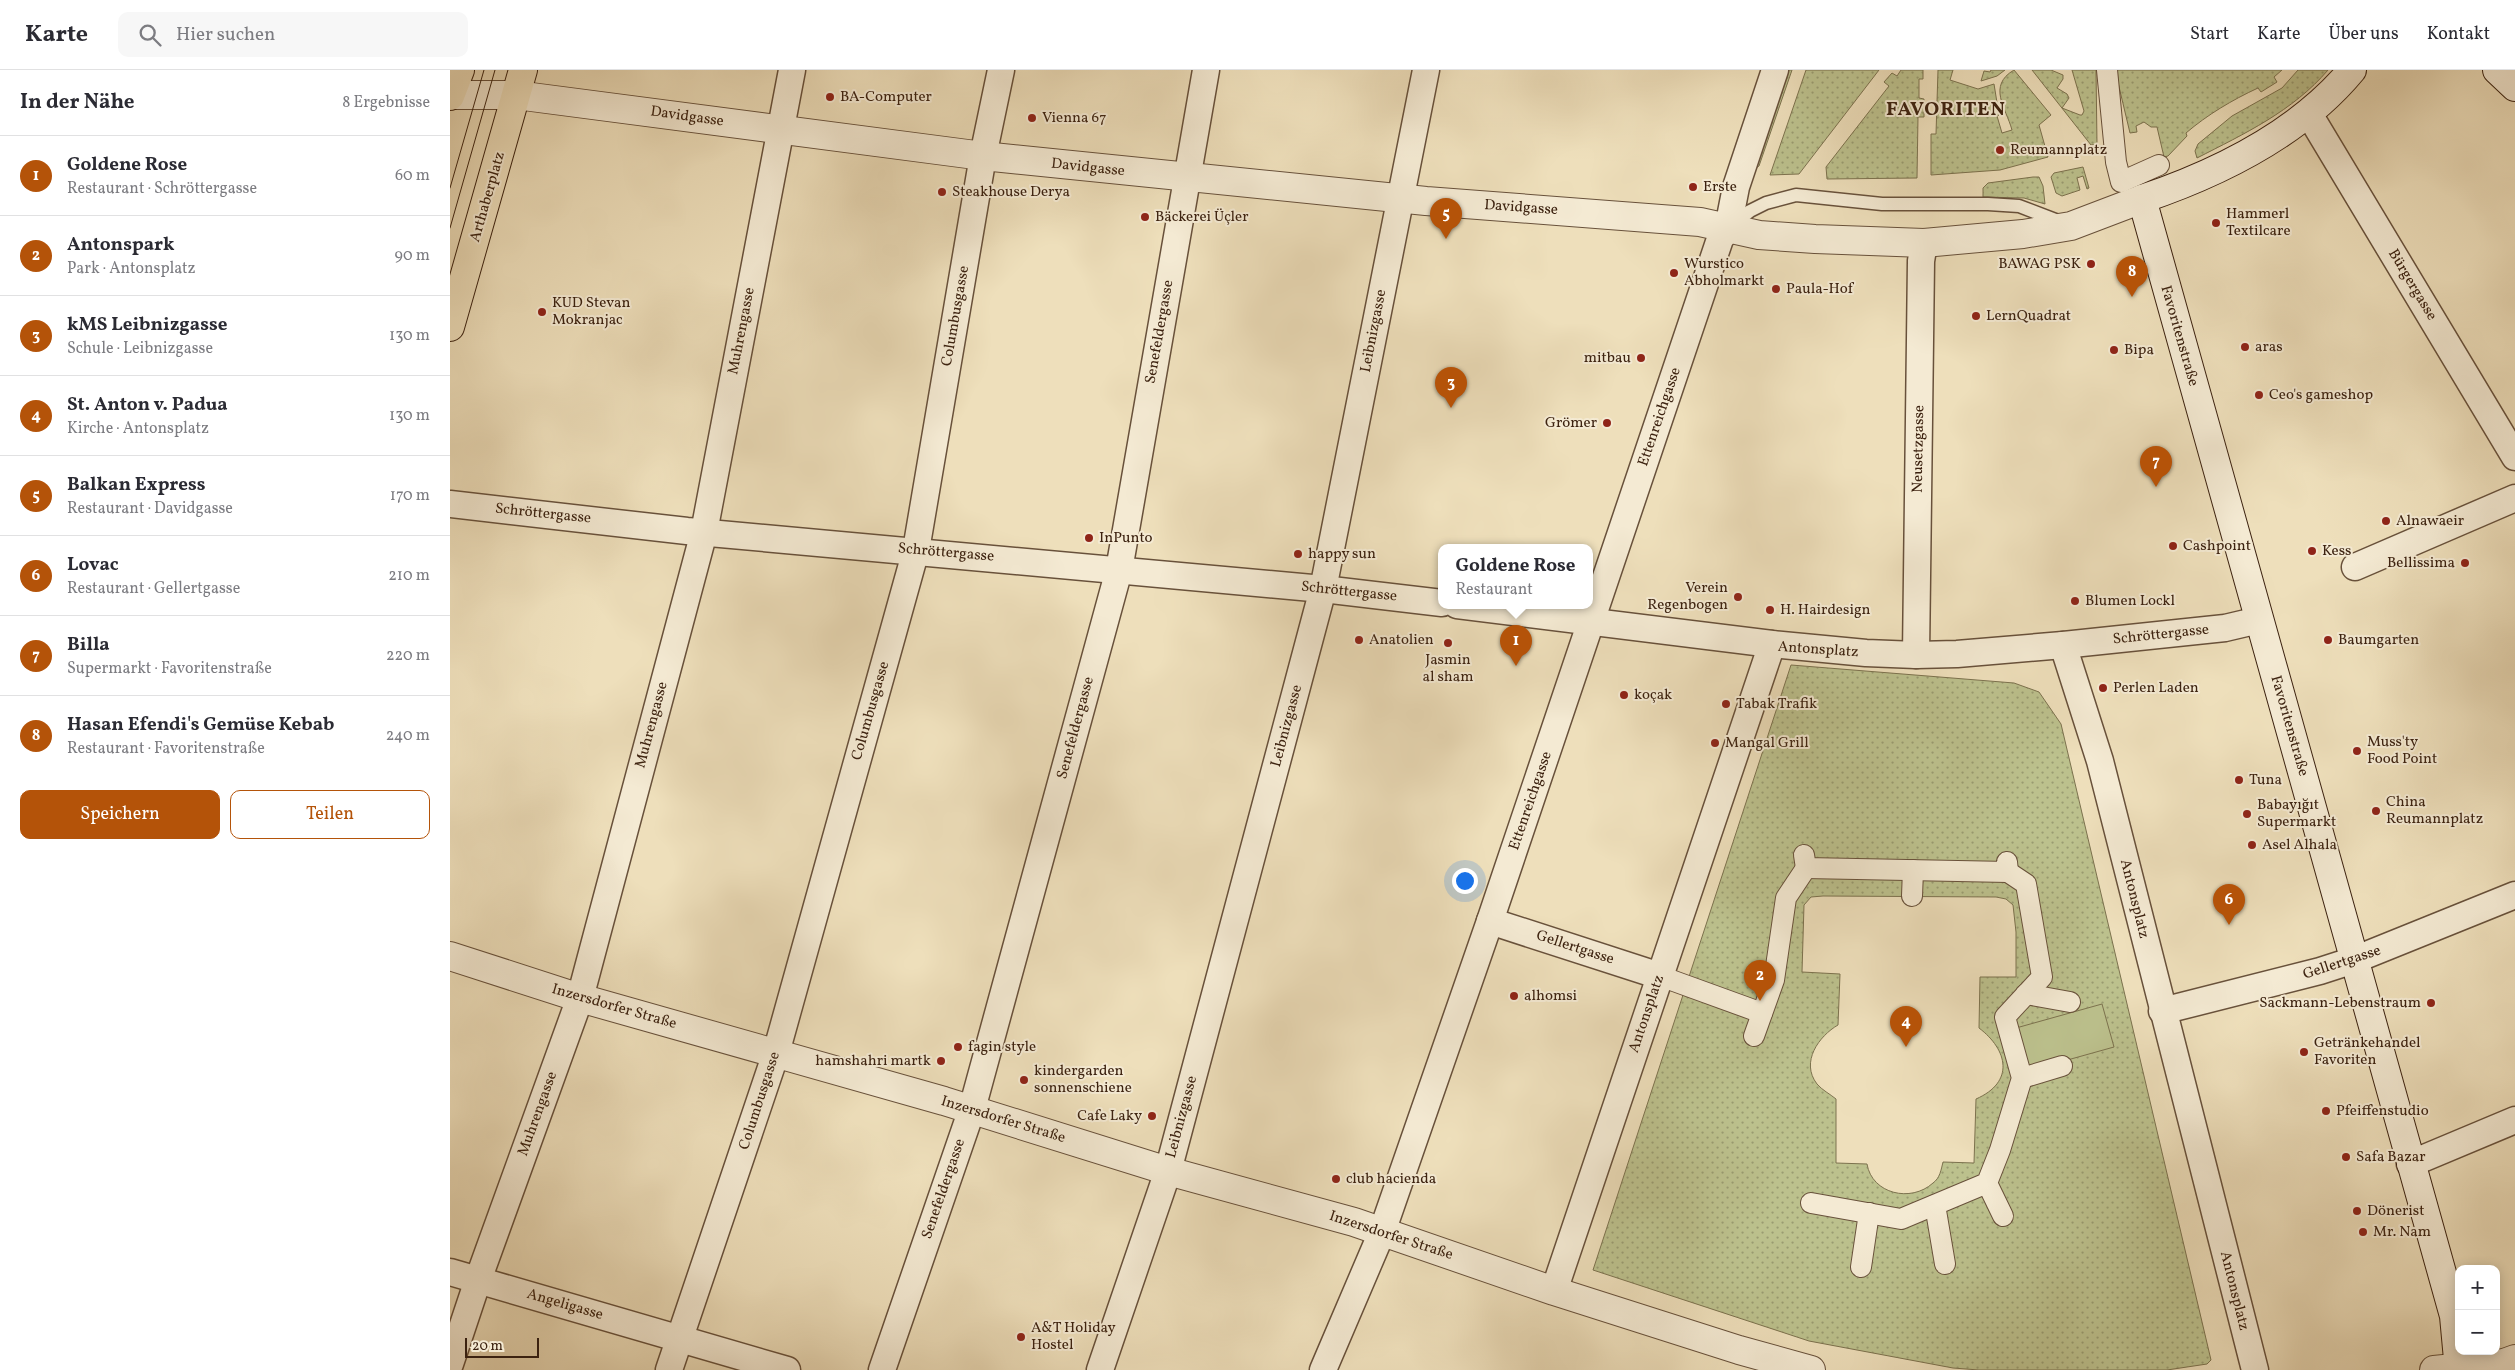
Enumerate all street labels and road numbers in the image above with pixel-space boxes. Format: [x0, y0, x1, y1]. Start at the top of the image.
street label: Davidgasse [649, 101, 725, 133]
street label: Arthaberplatz [465, 149, 511, 245]
street label: Davidgasse [1050, 154, 1126, 182]
street label: Davidgasse [1483, 195, 1559, 221]
street label: Bürgergasse [2382, 245, 2442, 325]
street label: Columbusgasse [937, 264, 975, 368]
street label: Senefeldergasse [1141, 278, 1179, 386]
street label: Favoritenstraße [2155, 283, 2203, 389]
street label: Muhrengasse [723, 286, 761, 376]
street label: Leibnizgasse [1356, 288, 1392, 374]
street label: Ettenreichgasse [1633, 365, 1687, 469]
street label: Neusetzgasse [1908, 405, 1930, 493]
street label: Schröttergasse [494, 499, 592, 529]
street label: Schröttergasse [897, 538, 995, 568]
street label: Schröttergasse [1300, 577, 1398, 607]
street label: Schröttergasse [2112, 620, 2210, 650]
street label: Antonsplatz [1777, 637, 1859, 663]
street label: Columbusgasse [847, 659, 895, 763]
street label: Favoritenstraße [2265, 673, 2313, 779]
street label: Senefeldergasse [1052, 675, 1100, 781]
street label: Muhrengasse [630, 680, 674, 770]
street label: Leibnizgasse [1266, 683, 1308, 769]
street label: Ettenreichgasse [1504, 749, 1558, 853]
street label: Antonsplatz [2114, 857, 2154, 941]
street label: Gellertgasse [1533, 926, 1617, 970]
street label: Gellertgasse [2300, 941, 2384, 985]
street label: Antonsplatz [1624, 972, 1670, 1056]
street label: Inzersdorfer Straße [549, 979, 679, 1035]
street label: Columbusgasse [734, 1049, 786, 1153]
street label: Muhrengasse [513, 1069, 563, 1159]
street label: Leibnizgasse [1161, 1074, 1203, 1160]
street label: Inzersdorfer Straße [938, 1091, 1068, 1149]
street label: Senefeldergasse [917, 1136, 971, 1242]
street label: Inzersdorfer Straße [1326, 1206, 1456, 1266]
street label: Antonsplatz [2214, 1249, 2254, 1333]
street label: Angeligasse [524, 1284, 606, 1326]

